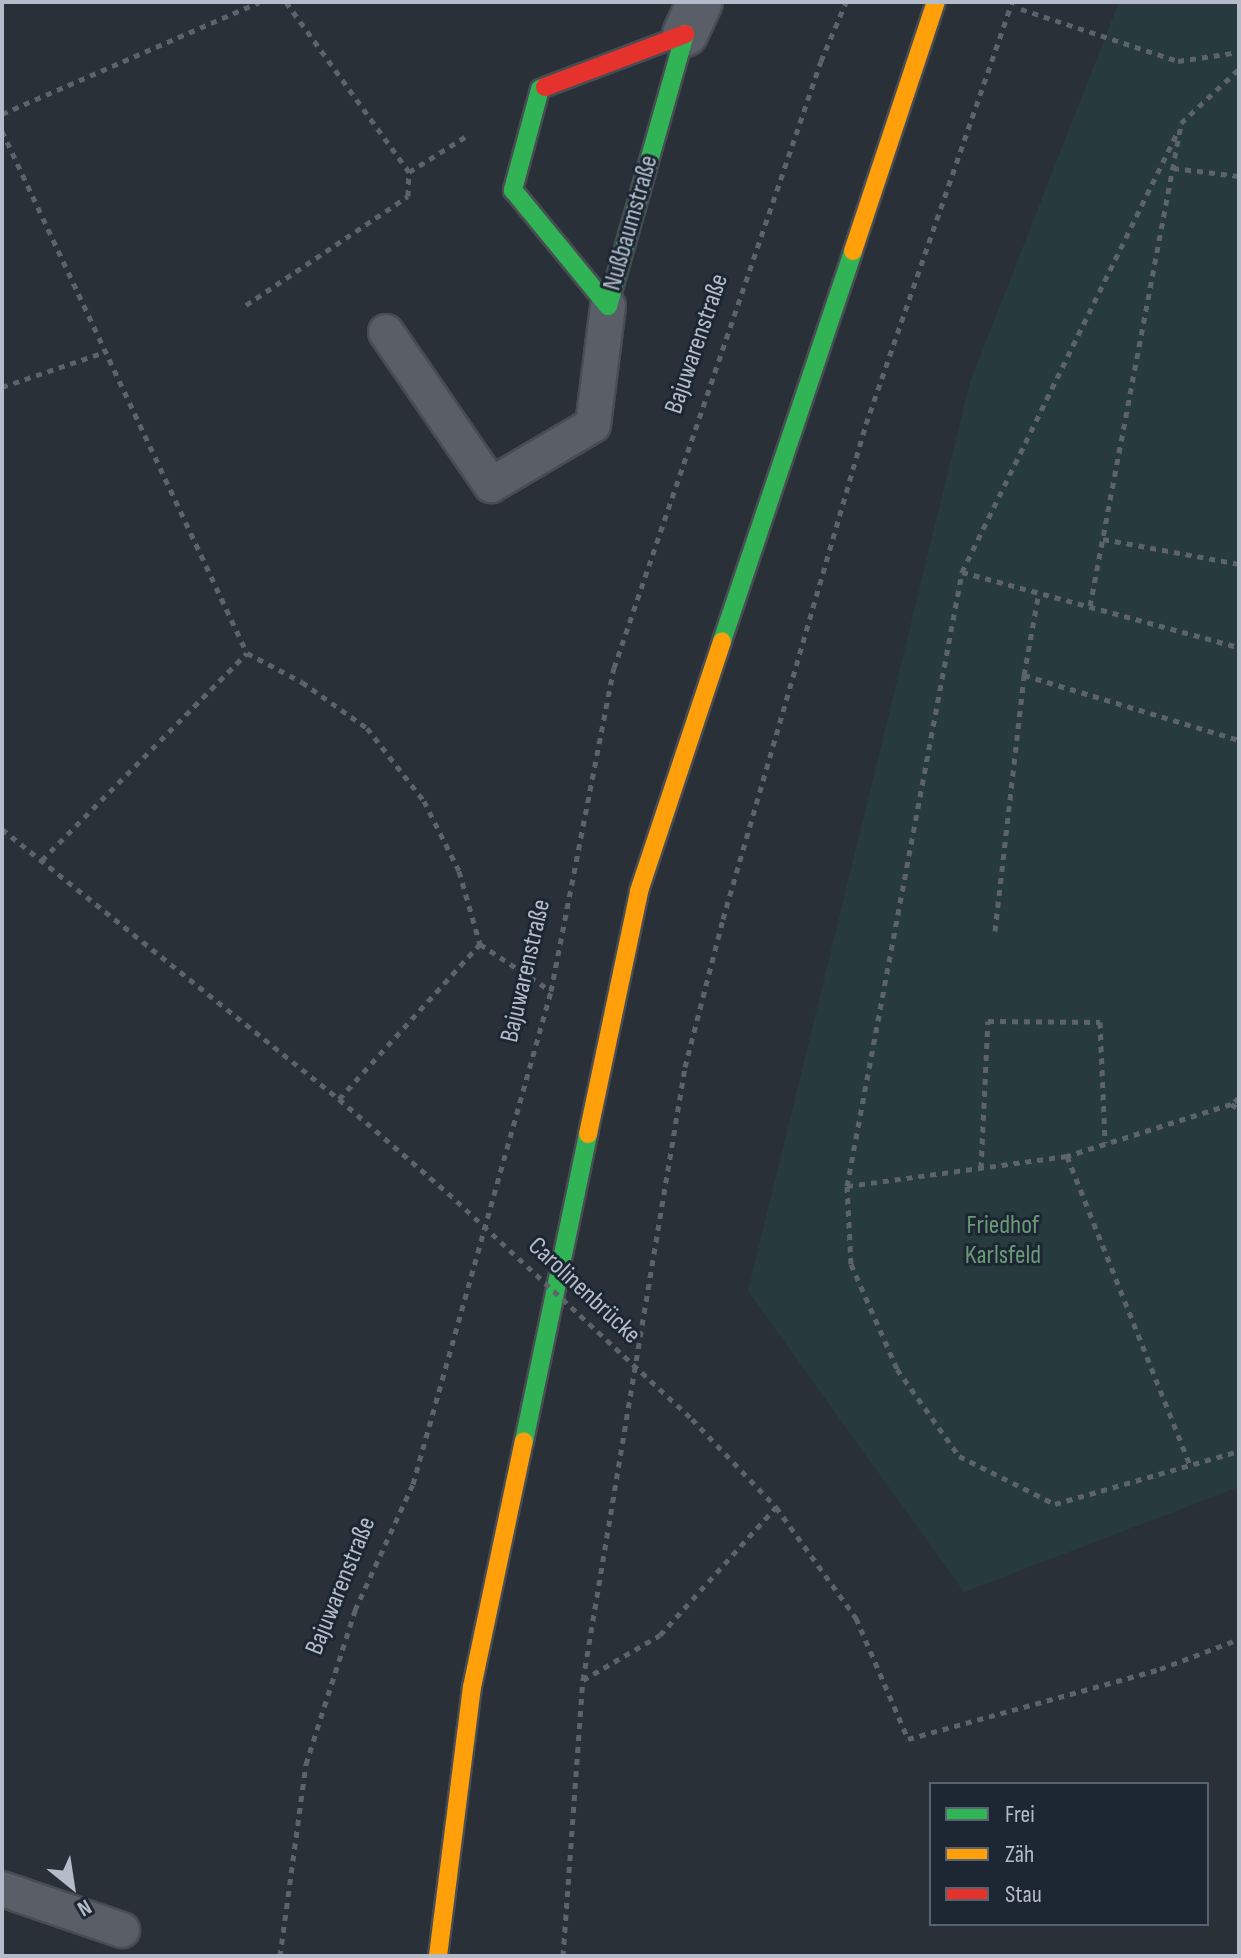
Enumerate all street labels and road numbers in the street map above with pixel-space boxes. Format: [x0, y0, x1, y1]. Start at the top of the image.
street label: Nußbaumstraße [597, 152, 665, 294]
street label: Bajuwarenstraße [659, 270, 735, 418]
street label: Bajuwarenstraße [494, 896, 558, 1046]
street label: Carolinenbrücke [521, 1231, 647, 1351]
street label: Bajuwarenstraße [299, 1513, 383, 1659]

